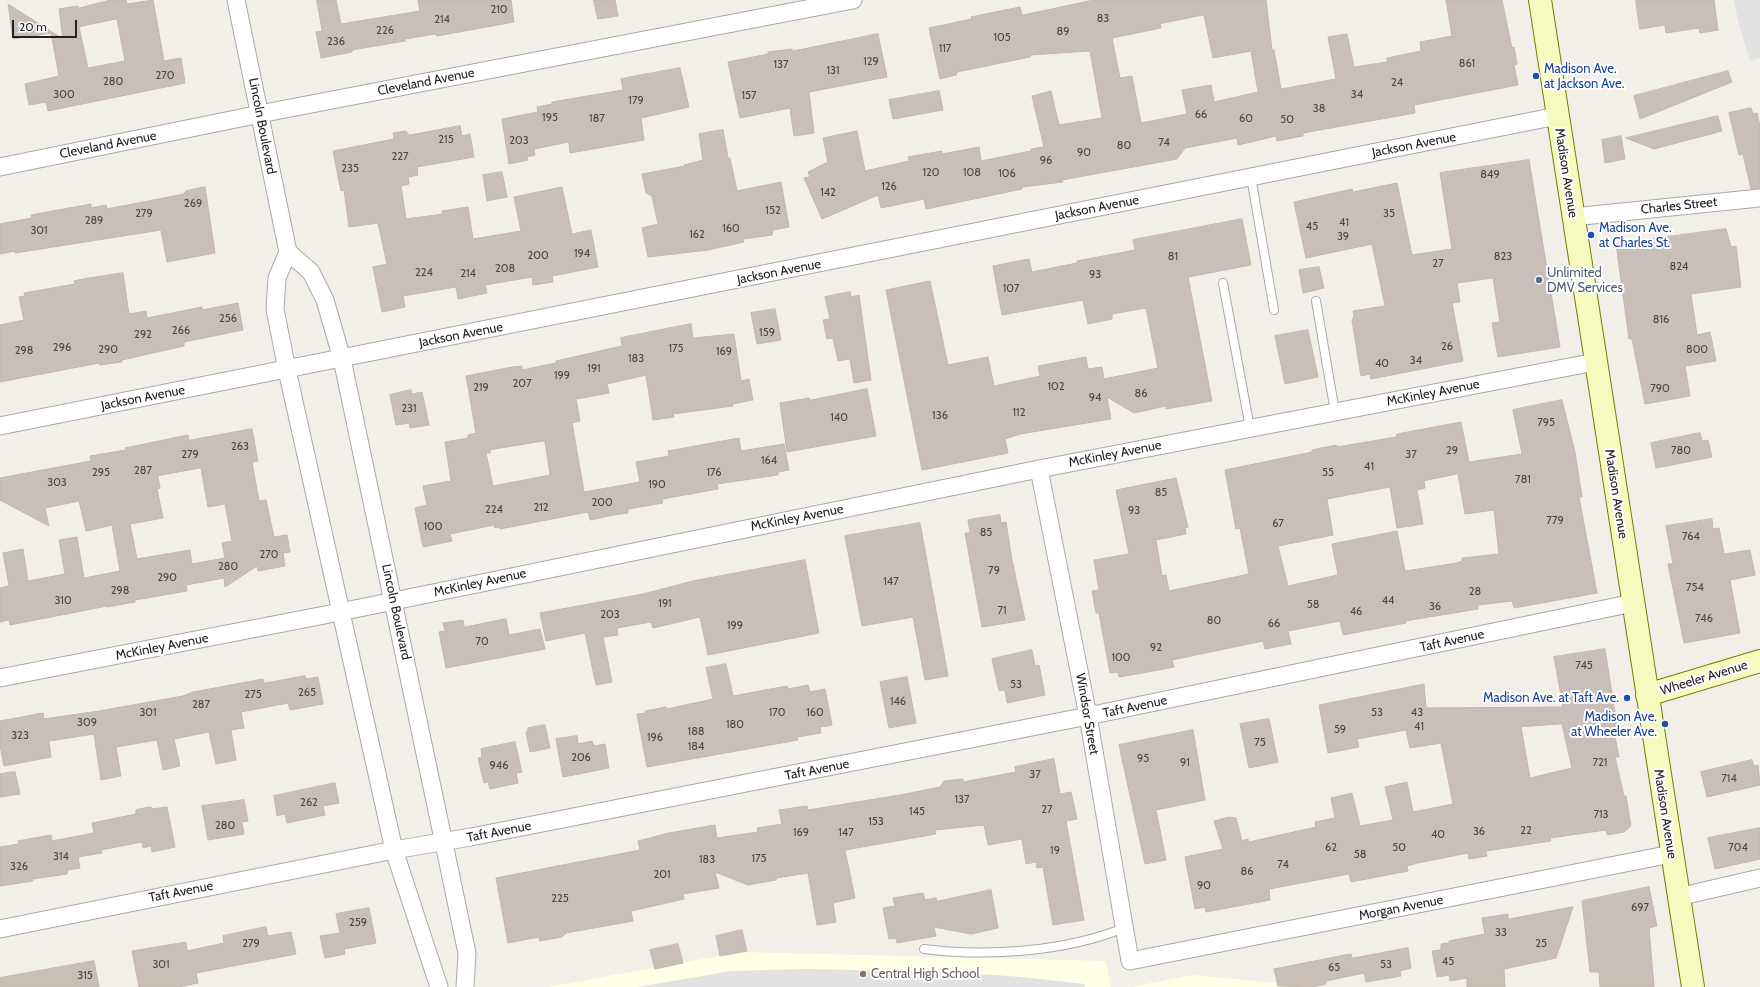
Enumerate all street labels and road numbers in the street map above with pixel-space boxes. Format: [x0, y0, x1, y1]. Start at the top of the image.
street label: Cleveland Avenue [376, 65, 476, 99]
street label: Lincoln Boulevard [245, 77, 279, 175]
street label: Madison Avenue [1551, 127, 1581, 219]
street label: Cleveland Avenue [58, 128, 158, 162]
street label: Jackson Avenue [1371, 129, 1457, 161]
street label: Jackson Avenue [1054, 192, 1140, 224]
street label: Charles Street [1640, 194, 1718, 218]
street label: Jackson Avenue [736, 256, 822, 288]
street label: Jackson Avenue [418, 319, 504, 351]
street label: McKinley Avenue [1385, 376, 1481, 410]
street label: Jackson Avenue [100, 382, 186, 414]
street label: McKinley Avenue [1067, 437, 1163, 471]
street label: Madison Avenue [1601, 448, 1631, 540]
street label: McKinley Avenue [749, 501, 845, 535]
street label: Lincoln Boulevard [378, 563, 414, 661]
street label: McKinley Avenue [432, 566, 528, 600]
street label: Taft Avenue [1419, 627, 1485, 655]
street label: McKinley Avenue [114, 630, 210, 664]
street label: Wheeler Avenue [1658, 657, 1750, 699]
street label: Windsor Street [1072, 672, 1102, 756]
street label: Taft Avenue [1102, 693, 1168, 721]
street label: Taft Avenue [784, 756, 850, 784]
street label: Madison Avenue [1650, 768, 1680, 860]
street label: Taft Avenue [466, 818, 532, 846]
street label: Taft Avenue [148, 878, 214, 906]
street label: Morgan Avenue [1357, 892, 1445, 924]

